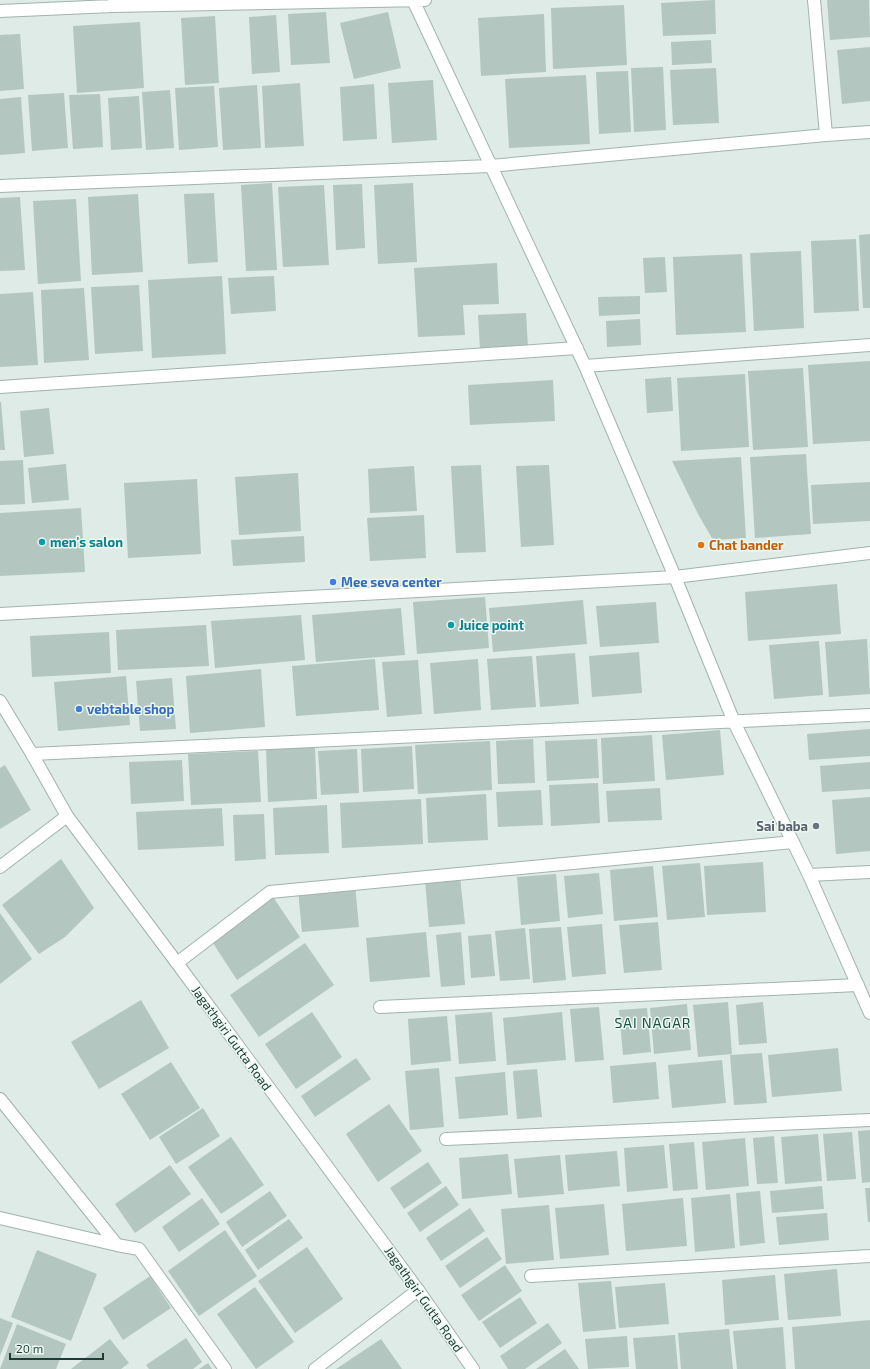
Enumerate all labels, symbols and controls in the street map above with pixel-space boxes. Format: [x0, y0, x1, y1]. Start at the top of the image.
place label: men's salon [50, 534, 123, 550]
marker: men's salon [37, 537, 47, 547]
place label: Chat bander [709, 537, 784, 553]
marker: Chat bander [696, 540, 706, 550]
place label: Mee seva center [341, 574, 442, 590]
marker: Mee seva center [328, 577, 338, 587]
place label: Juice point [459, 617, 525, 633]
marker: Juice point [446, 620, 456, 630]
place label: vebtable shop [87, 701, 175, 717]
marker: vebtable shop [74, 704, 84, 714]
place label: Sai baba [756, 818, 808, 834]
marker: Sai baba [811, 821, 821, 831]
street label: Jagathgiri Gutta Road [189, 982, 275, 1094]
district label: SAI NAGAR [614, 1014, 692, 1031]
street label: Jagathgiri Gutta Road [381, 1243, 467, 1355]
scale bar [10, 1335, 103, 1361]
text: 20 m [16, 1341, 43, 1355]

